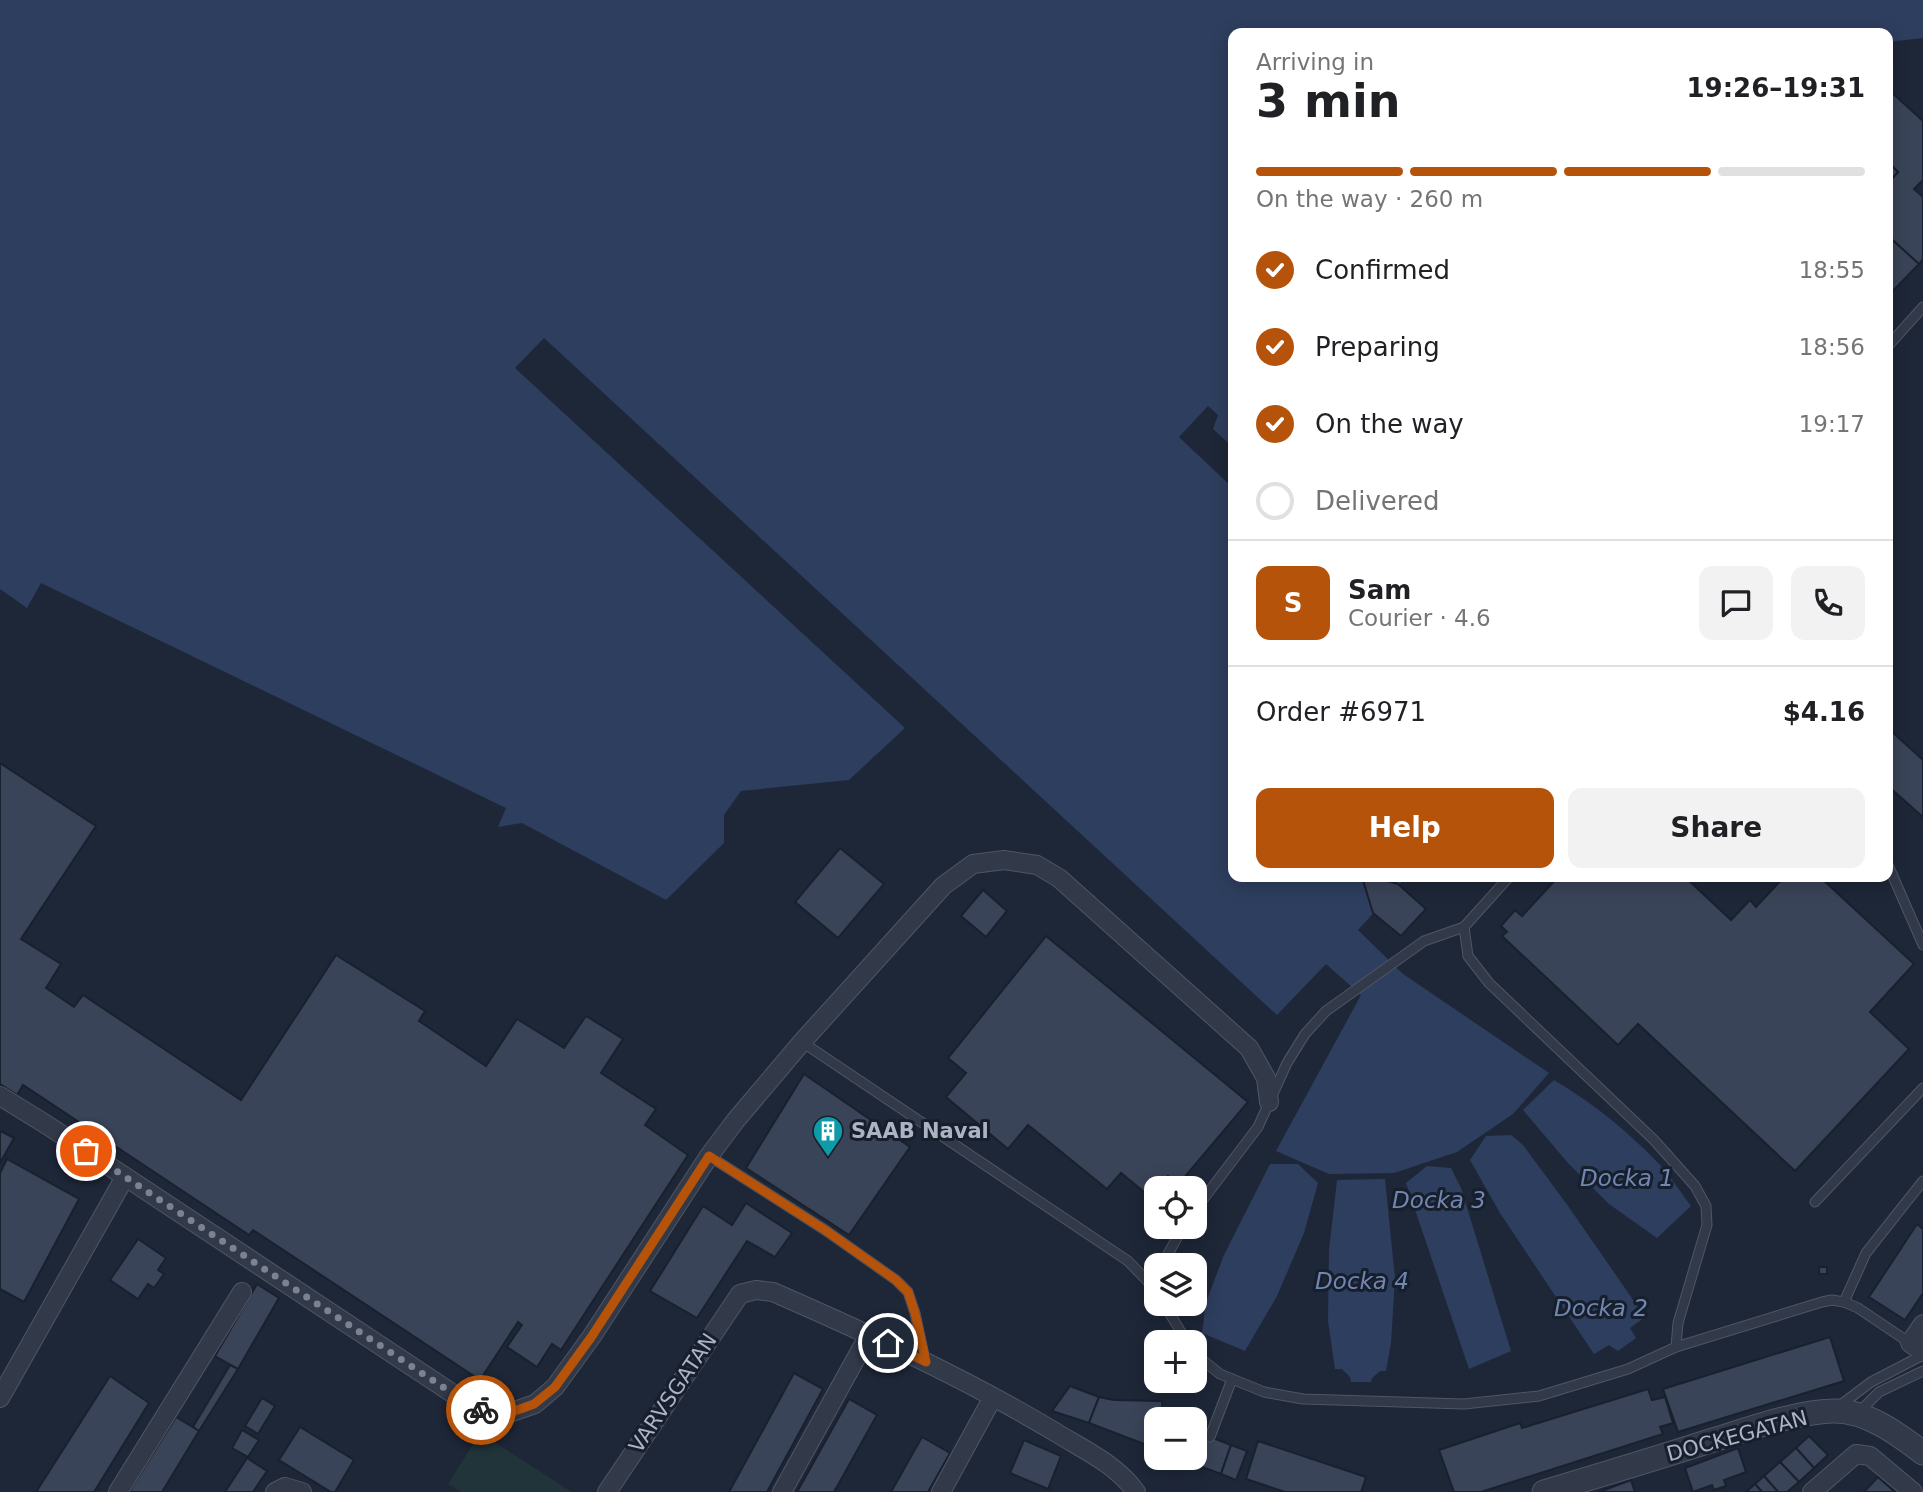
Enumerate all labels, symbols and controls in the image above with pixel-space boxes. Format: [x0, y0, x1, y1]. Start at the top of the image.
text: Arriving in [1256, 49, 1374, 75]
text: 19:26–19:31 [1686, 73, 1865, 103]
text: 3 min [1256, 74, 1400, 128]
text: On the way · 260 m [1256, 186, 1483, 212]
icon: check [1256, 251, 1294, 289]
text: Confirmed [1315, 255, 1450, 285]
text: 18:55 [1799, 257, 1865, 283]
icon: check [1256, 328, 1294, 366]
text: Preparing [1315, 332, 1440, 362]
text: 18:56 [1799, 334, 1865, 360]
icon: check [1256, 405, 1294, 443]
text: On the way [1315, 409, 1464, 439]
text: 19:17 [1799, 411, 1865, 437]
text: Delivered [1315, 486, 1439, 516]
button: chat [1699, 566, 1773, 640]
button: phone [1791, 566, 1865, 640]
text: Sam [1348, 575, 1411, 605]
text: S [1284, 588, 1302, 618]
text: Courier · 4.6 [1348, 605, 1491, 631]
text: Order #6971 [1256, 697, 1426, 727]
text: $4.16 [1783, 697, 1865, 727]
button: Help [1256, 788, 1554, 868]
button: Share [1568, 788, 1865, 868]
building icon: SAAB Naval [811, 1114, 845, 1158]
place label: SAAB Naval [851, 1119, 989, 1143]
pin [56, 1121, 116, 1181]
icon: bag [67, 1132, 105, 1170]
water label: Docka 1 [1580, 1165, 1674, 1191]
map controls [1144, 1176, 1207, 1470]
button: locate [1144, 1176, 1207, 1239]
water label: Docka 3 [1392, 1187, 1486, 1213]
button: layers [1144, 1253, 1207, 1316]
water label: Docka 4 [1315, 1268, 1409, 1294]
water label: Docka 2 [1554, 1295, 1648, 1321]
pin [858, 1313, 918, 1373]
icon: home [869, 1324, 907, 1362]
street label: VARVSGATAN [624, 1329, 722, 1457]
button: + [1144, 1330, 1207, 1393]
courier [446, 1375, 516, 1445]
icon: bike [462, 1391, 500, 1429]
street label: DOCKEGATAN [1664, 1406, 1810, 1466]
button: − [1144, 1407, 1207, 1470]

